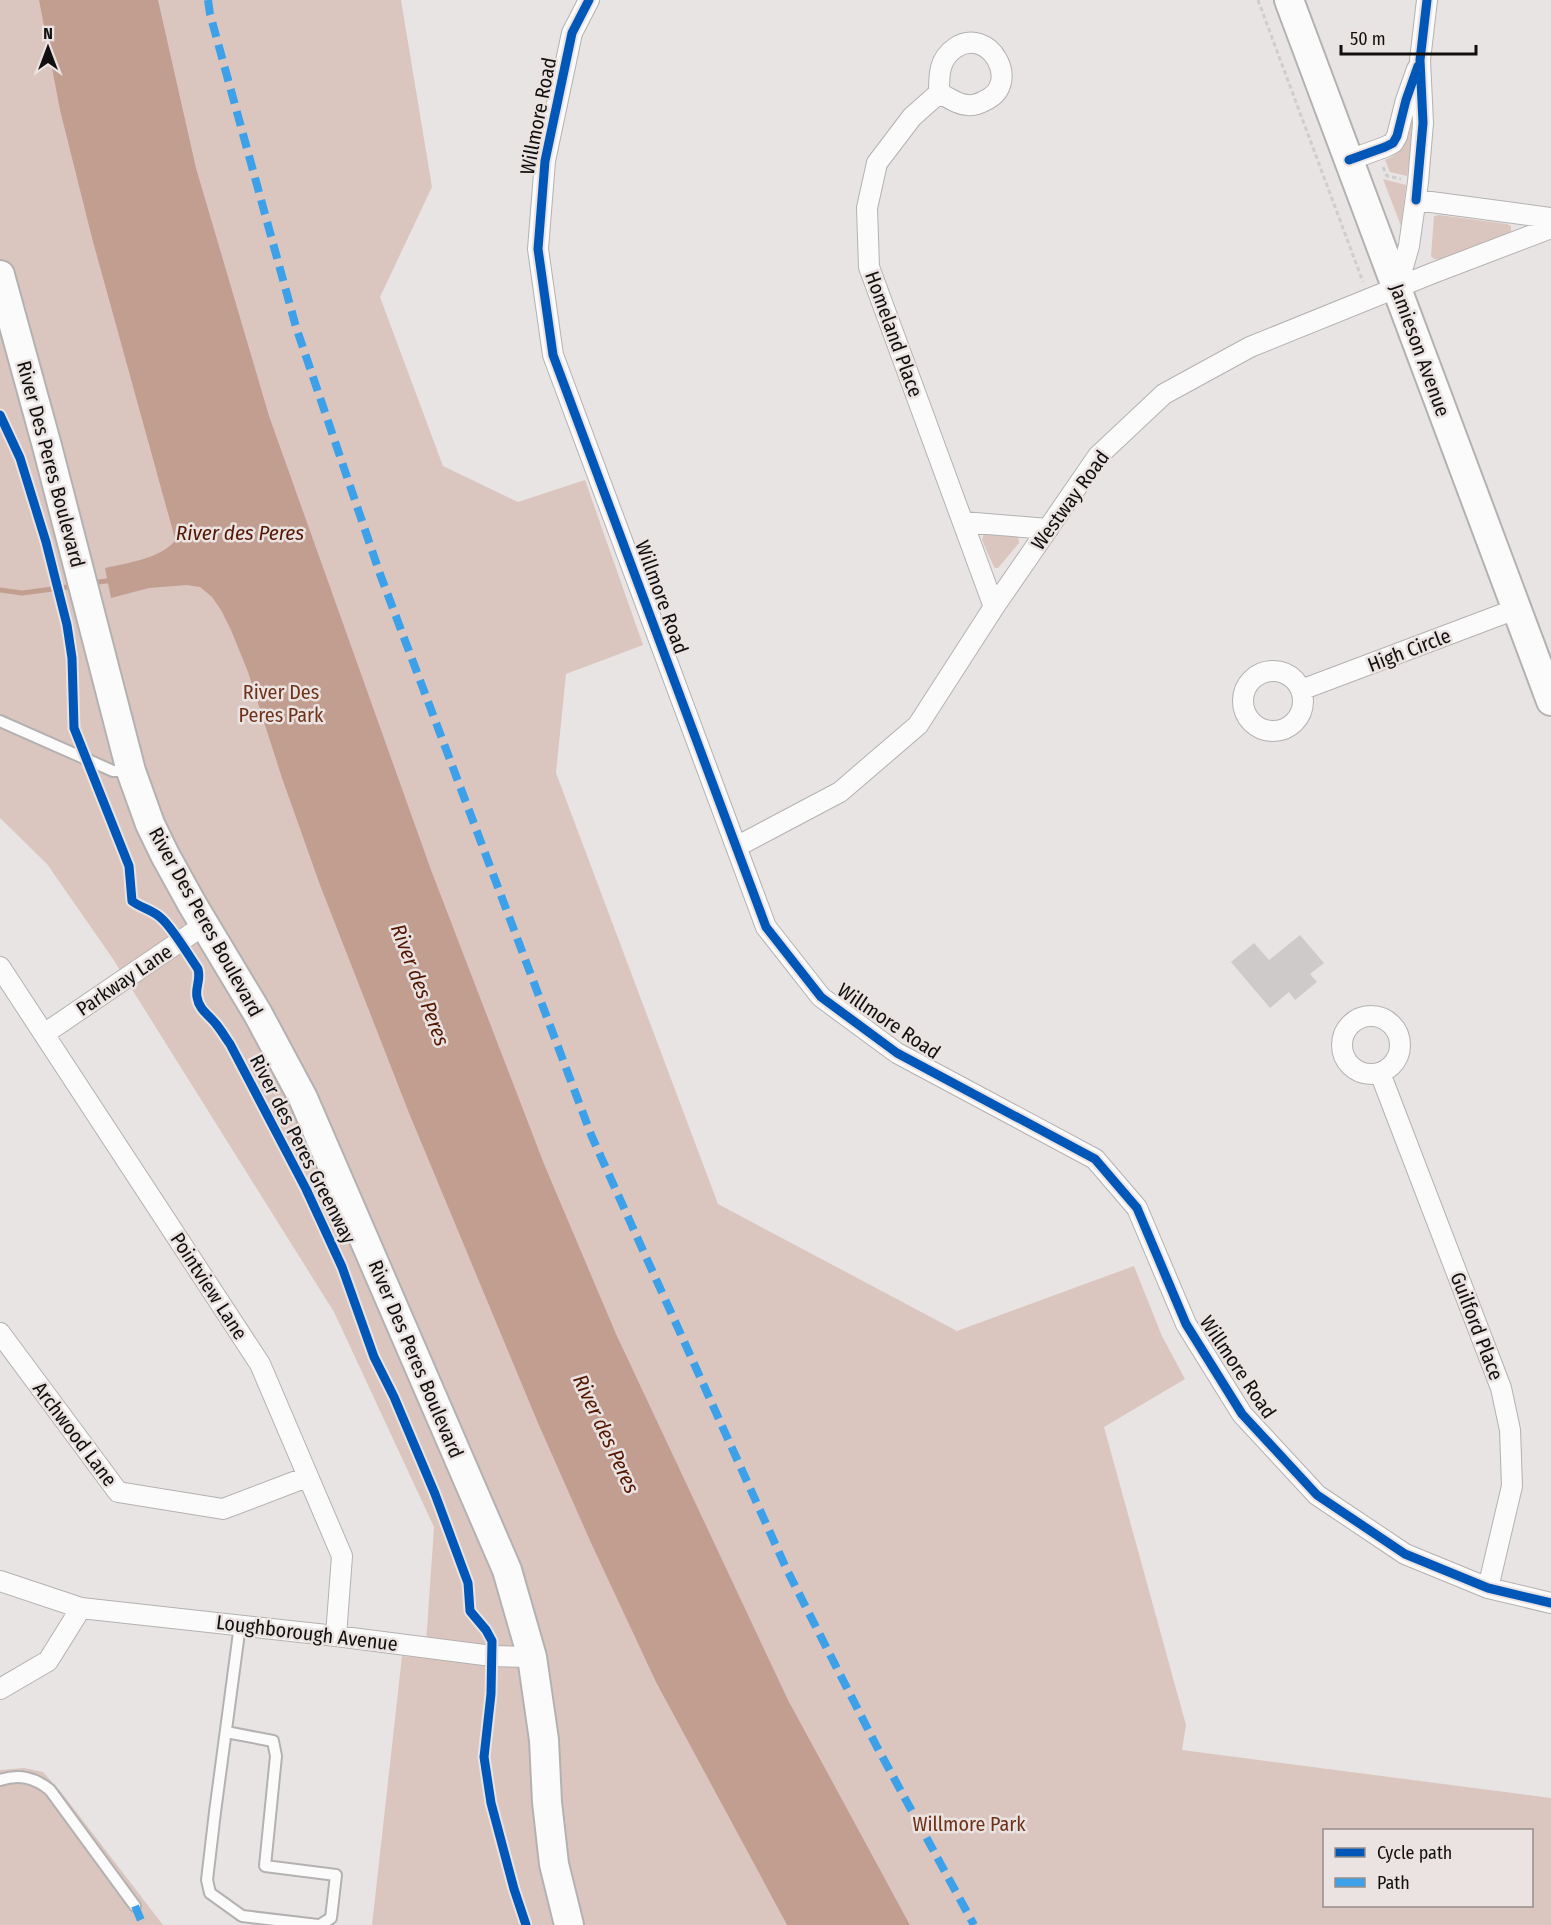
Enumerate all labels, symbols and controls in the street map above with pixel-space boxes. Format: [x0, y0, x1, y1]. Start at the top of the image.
north arrow [18, 18, 78, 78]
scale bar [1341, 18, 1476, 56]
text: N [43, 24, 53, 43]
text: 50 m [1350, 28, 1386, 50]
street label: Willmore Road [515, 55, 561, 177]
street label: Homeland Place [860, 268, 928, 400]
street label: Jamieson Avenue [1385, 280, 1455, 420]
street label: River Des Peres Boulevard [12, 358, 90, 570]
street label: Westway Road [1026, 446, 1114, 554]
water label: River des Peres [176, 520, 304, 546]
street label: Willmore Road [630, 537, 694, 657]
street label: High Circle [1364, 623, 1454, 677]
park label: River Des Peres Park [239, 680, 324, 727]
street label: River Des Peres Boulevard [144, 823, 268, 1021]
water label: River des Peres [385, 920, 455, 1050]
street label: Parkway Lane [72, 939, 176, 1021]
street label: Willmore Road [833, 978, 945, 1064]
street label: River des Peres Greenway [245, 1050, 361, 1248]
street label: Pointview Lane [165, 1228, 253, 1344]
street label: River Des Peres Boulevard [363, 1256, 469, 1462]
street label: Guilford Place [1445, 1269, 1509, 1383]
street label: Willmore Road [1195, 1311, 1281, 1423]
water label: River des Peres [567, 1370, 645, 1498]
street label: Archwood Lane [28, 1377, 122, 1491]
street label: Loughborough Avenue [215, 1610, 399, 1656]
park label: Willmore Park [913, 1812, 1026, 1836]
legend [1323, 1829, 1533, 1907]
text: Cycle path [1377, 1842, 1452, 1864]
text: Path [1377, 1872, 1410, 1894]

